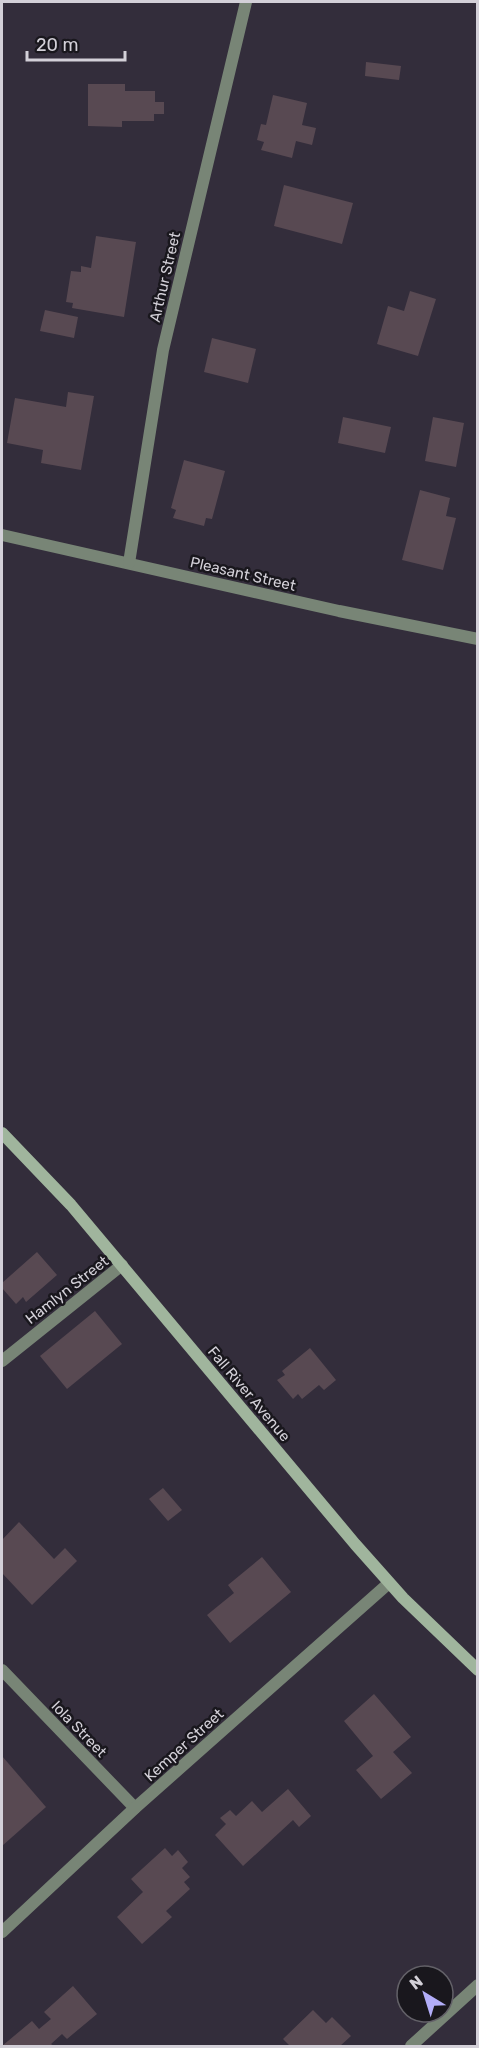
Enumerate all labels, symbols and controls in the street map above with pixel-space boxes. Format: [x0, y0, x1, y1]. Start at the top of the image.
scale bar [27, 24, 124, 62]
text: 20 m [36, 34, 78, 56]
street label: Arthur Street [146, 230, 184, 324]
street label: Pleasant Street [188, 553, 298, 595]
street label: Hamlyn Street [22, 1252, 112, 1328]
street label: Fall River Avenue [204, 1343, 294, 1445]
street label: Iola Street [48, 1697, 110, 1761]
street label: Kemper Street [141, 1705, 227, 1785]
north arrow [395, 1964, 455, 2024]
text: N [406, 1972, 426, 1994]

